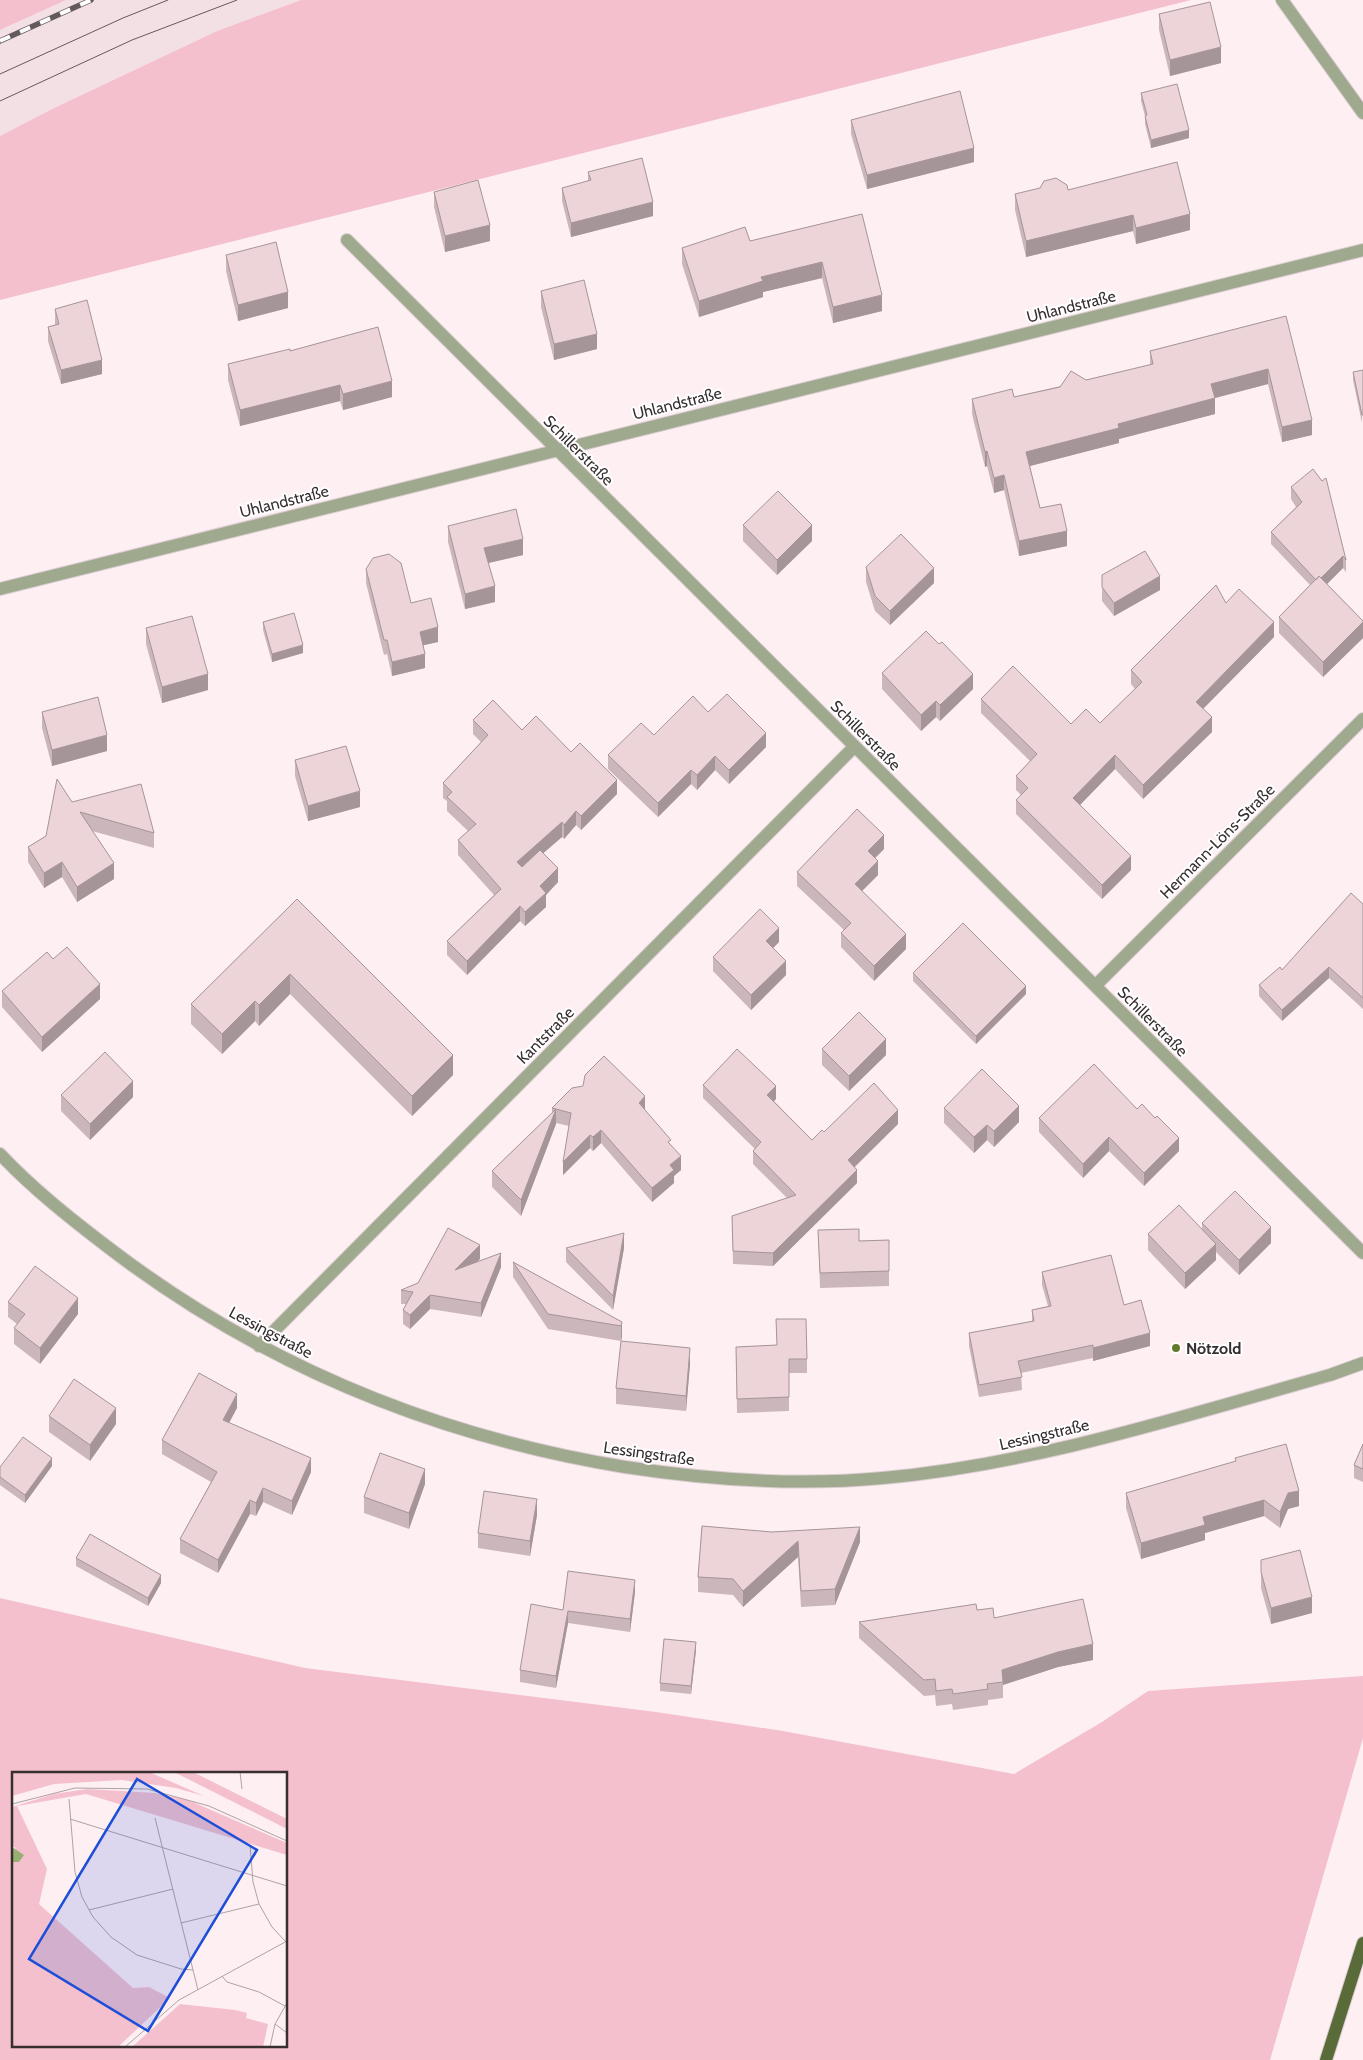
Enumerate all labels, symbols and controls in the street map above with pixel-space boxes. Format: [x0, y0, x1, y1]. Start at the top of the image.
street label: Uhlandstraße [1025, 286, 1118, 327]
street label: Uhlandstraße [631, 383, 724, 424]
street label: Schillerstraße [540, 411, 618, 489]
street label: Uhlandstraße [238, 481, 331, 522]
street label: Schillerstraße [827, 696, 905, 774]
street label: Hermann-Löns-Straße [1156, 780, 1279, 903]
street label: Schillerstraße [1114, 982, 1192, 1060]
street label: Kantstraße [513, 1003, 578, 1068]
street label: Lessingstraße [226, 1303, 316, 1362]
place label: Nötzold [1186, 1339, 1241, 1358]
marker: Nötzold [1170, 1342, 1182, 1354]
street label: Lessingstraße [997, 1415, 1091, 1454]
street label: Lessingstraße [602, 1438, 696, 1469]
inset map [12, 1772, 288, 2048]

